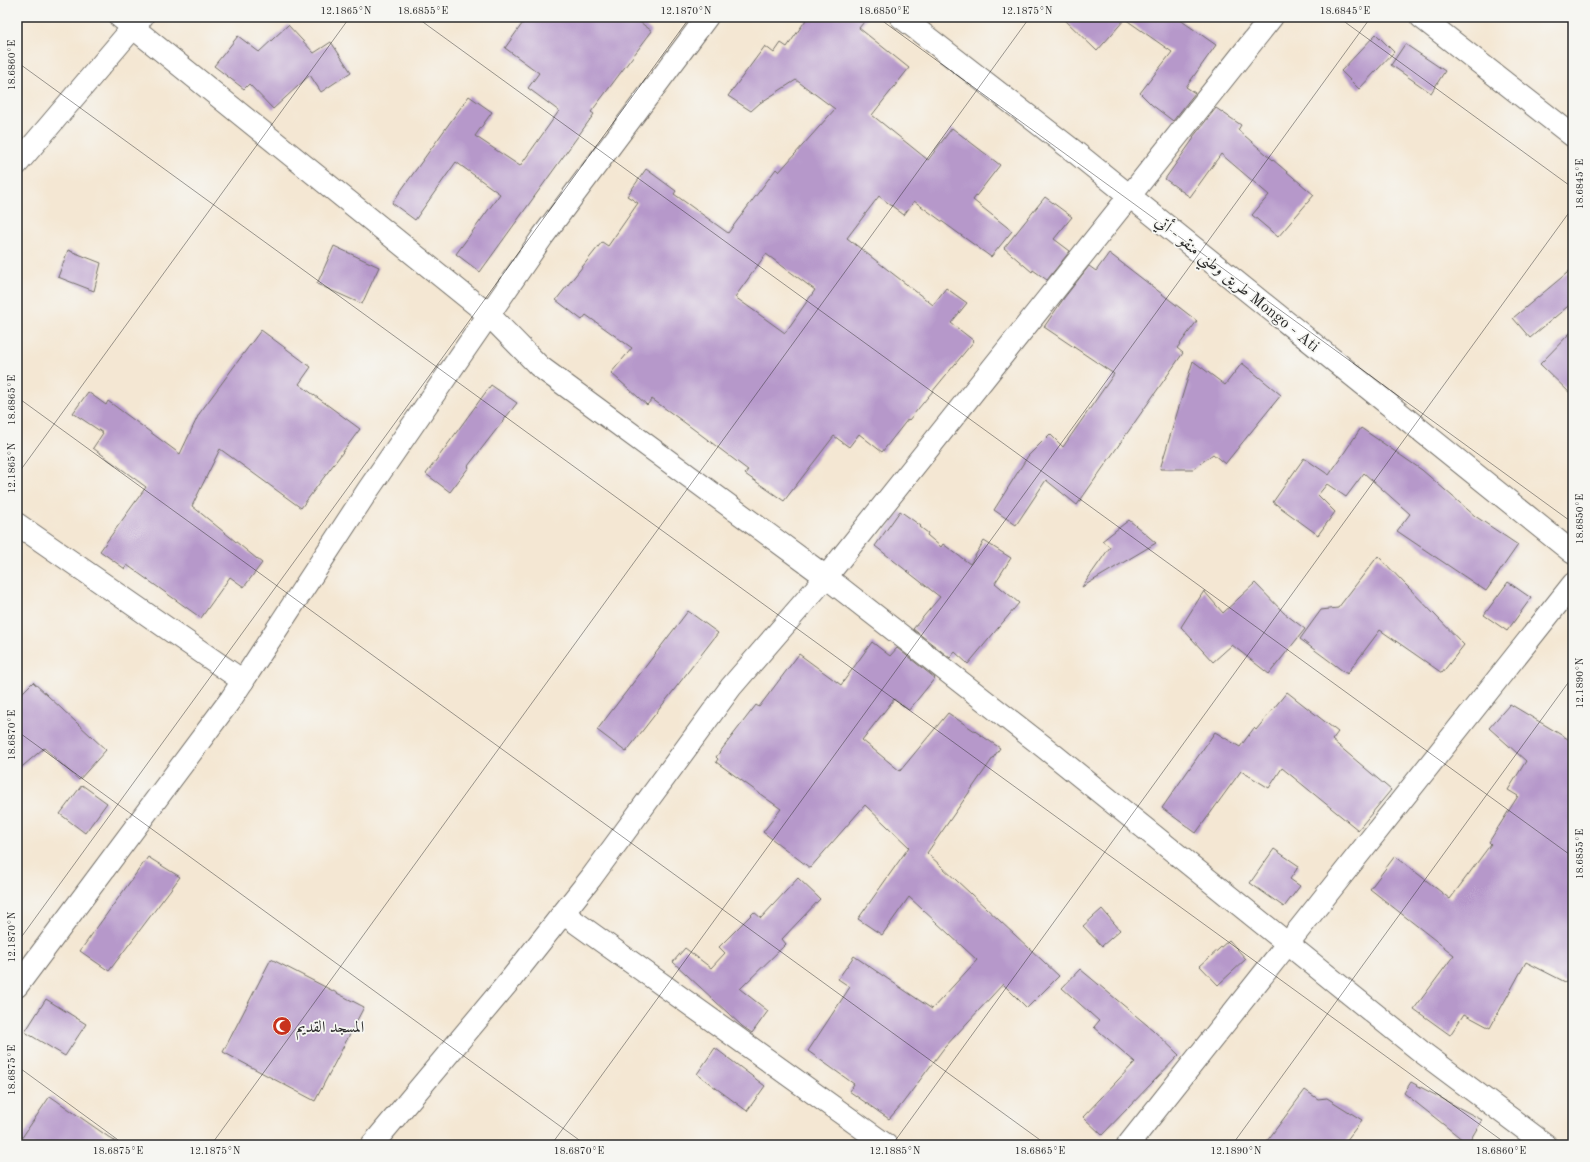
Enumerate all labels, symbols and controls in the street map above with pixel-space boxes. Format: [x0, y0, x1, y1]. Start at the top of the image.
text: 12.1865°N [320, 6, 372, 16]
text: 18.6855°E [398, 6, 448, 16]
text: 12.1870°N [660, 6, 712, 16]
text: 18.6850°E [859, 6, 909, 16]
text: 12.1875°N [1001, 6, 1053, 16]
text: 18.6845°E [1320, 6, 1370, 16]
text: 18.6860°E [7, 40, 17, 90]
text: 18.6845°E [1575, 159, 1585, 209]
street label: طريق وطني منقو - أتي Mongo - Ati [1148, 210, 1325, 360]
text: 18.6865°E [7, 375, 17, 425]
text: 12.1865°N [7, 442, 17, 494]
text: 18.6850°E [1575, 494, 1585, 544]
text: 12.1890°N [1575, 657, 1585, 709]
text: 18.6870°E [7, 710, 17, 760]
text: 18.6855°E [1575, 829, 1585, 879]
text: 12.1870°N [7, 911, 17, 963]
mosque icon: المسجد القديم [271, 1015, 293, 1037]
place label: المسجد القديم [296, 1020, 364, 1041]
text: 18.6875°E [7, 1045, 17, 1095]
text: 18.6875°E [93, 1146, 143, 1156]
text: 12.1875°N [189, 1146, 241, 1156]
text: 18.6870°E [554, 1146, 604, 1156]
text: 12.1885°N [869, 1146, 921, 1156]
text: 18.6865°E [1015, 1146, 1065, 1156]
text: 12.1890°N [1210, 1146, 1262, 1156]
text: 18.6860°E [1476, 1146, 1526, 1156]

